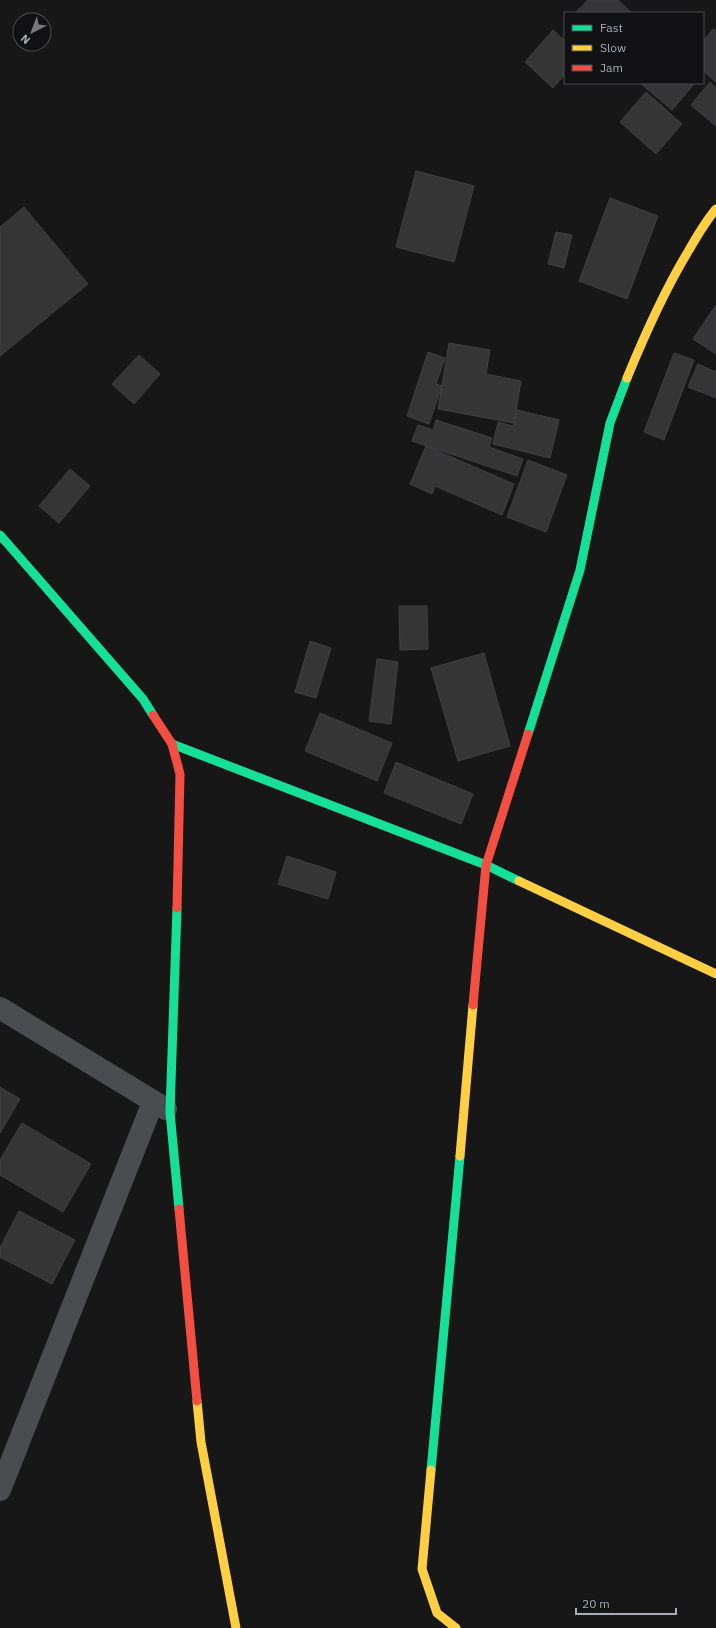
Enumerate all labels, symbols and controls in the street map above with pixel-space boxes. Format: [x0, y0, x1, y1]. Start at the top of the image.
north arrow [12, 12, 52, 52]
legend [564, 12, 704, 84]
text: Fast [600, 20, 623, 35]
text: N [18, 32, 33, 47]
text: Slow [600, 40, 626, 55]
text: Jam [600, 60, 623, 75]
scale bar [576, 1590, 676, 1616]
text: 20 m [582, 1596, 610, 1611]

